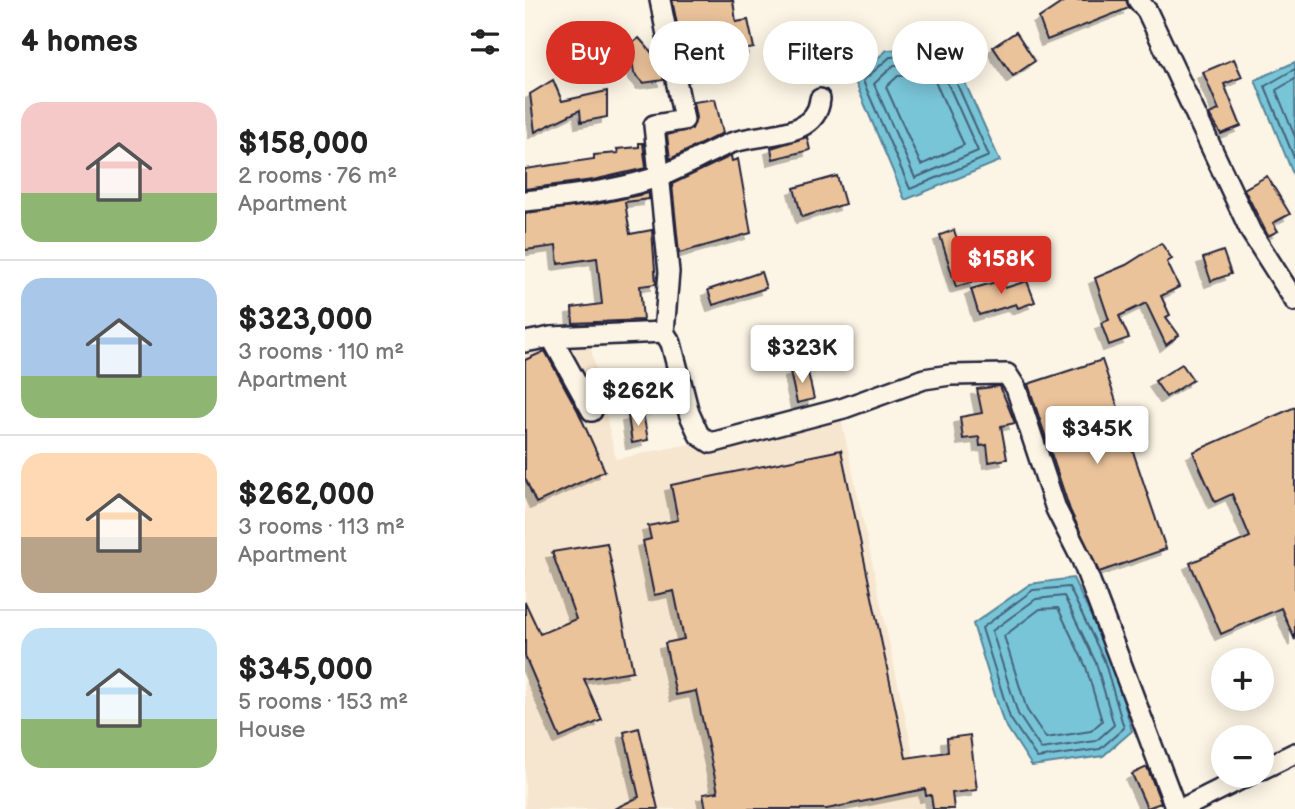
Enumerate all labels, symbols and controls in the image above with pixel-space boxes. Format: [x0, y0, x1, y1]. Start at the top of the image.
chip: Buy [546, 21, 635, 84]
chip: Rent [649, 21, 749, 84]
chip: Filters [763, 21, 878, 84]
chip: New [892, 21, 988, 84]
icon: filters [466, 23, 504, 61]
text: 4 homes [21, 24, 138, 60]
text: $158,000 [238, 126, 368, 162]
icon: home [77, 130, 161, 214]
text: 2 rooms · 76 m² [238, 162, 397, 190]
text: Apartment [238, 190, 347, 218]
pin: $158K [952, 236, 1050, 296]
text: $158K [967, 245, 1035, 273]
text: $323,000 [238, 302, 373, 338]
icon: home [77, 306, 161, 390]
pin: $323K [753, 326, 851, 385]
text: $323K [767, 334, 837, 362]
text: 3 rooms · 110 m² [238, 338, 404, 366]
text: Apartment [238, 366, 347, 394]
pin: $262K [589, 368, 687, 428]
text: $262K [602, 377, 674, 405]
pin: $345K [1048, 406, 1146, 466]
text: $345K [1061, 415, 1133, 443]
text: $262,000 [238, 477, 375, 513]
icon: home [77, 481, 161, 565]
text: 3 rooms · 113 m² [238, 513, 405, 541]
text: Apartment [238, 541, 347, 569]
map controls [1211, 648, 1274, 788]
button: + [1211, 648, 1274, 711]
text: $345,000 [238, 652, 373, 688]
icon: home [77, 656, 161, 740]
text: 5 rooms · 153 m² [238, 688, 408, 716]
text: House [238, 716, 305, 744]
button: − [1211, 725, 1274, 788]

